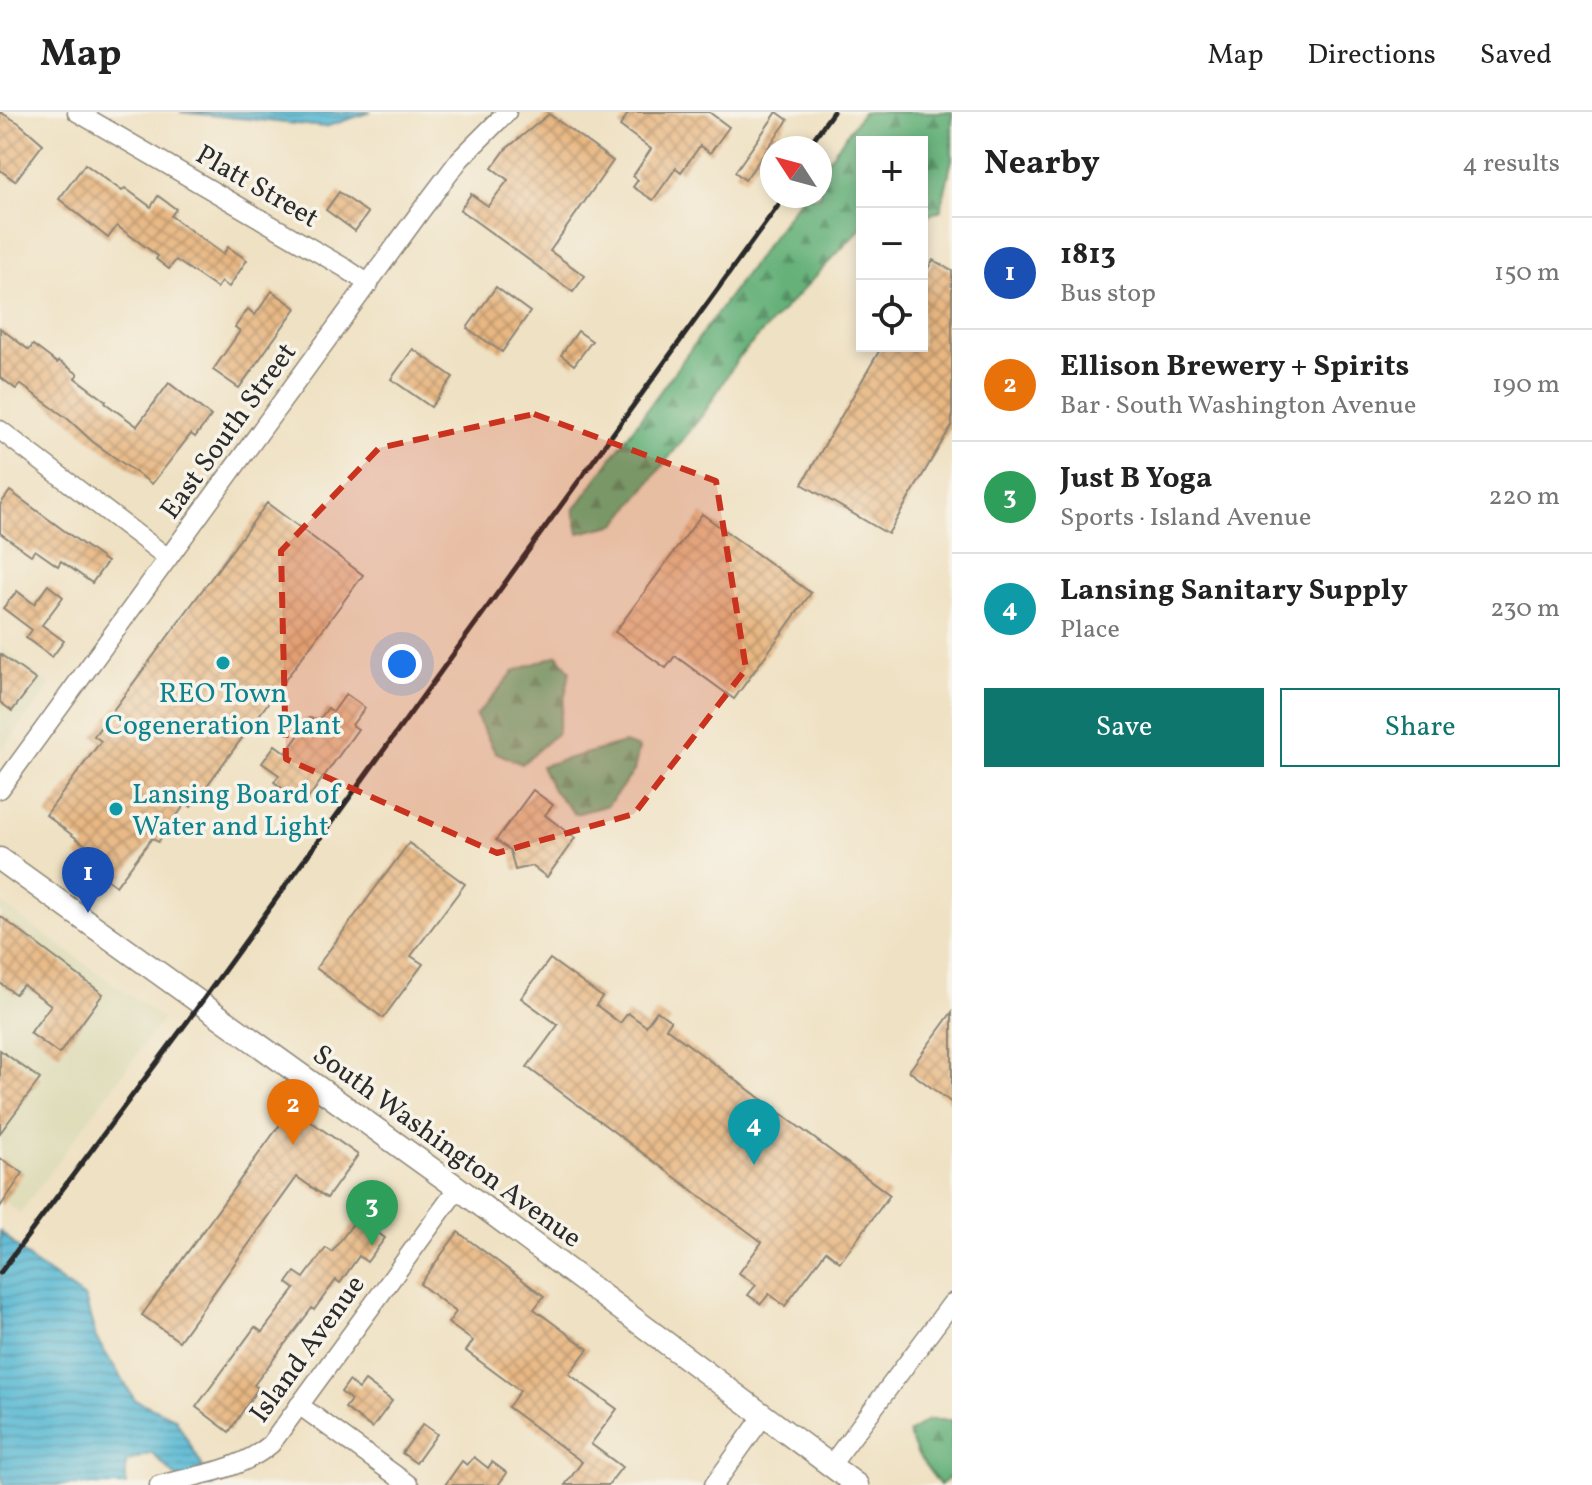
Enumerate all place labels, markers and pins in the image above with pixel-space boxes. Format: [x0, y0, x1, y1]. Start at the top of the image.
marker: REO Town Cogeneration Plant [214, 654, 232, 672]
place label: REO Town Cogeneration Plant [105, 675, 341, 746]
place label: Lansing Board of Water and Light [132, 776, 342, 847]
marker: Lansing Board of Water and Light [107, 800, 125, 818]
pin: 1 [62, 847, 114, 913]
pin: 2 [267, 1079, 319, 1145]
pin: 4 [728, 1099, 780, 1165]
pin: 3 [346, 1180, 398, 1246]

